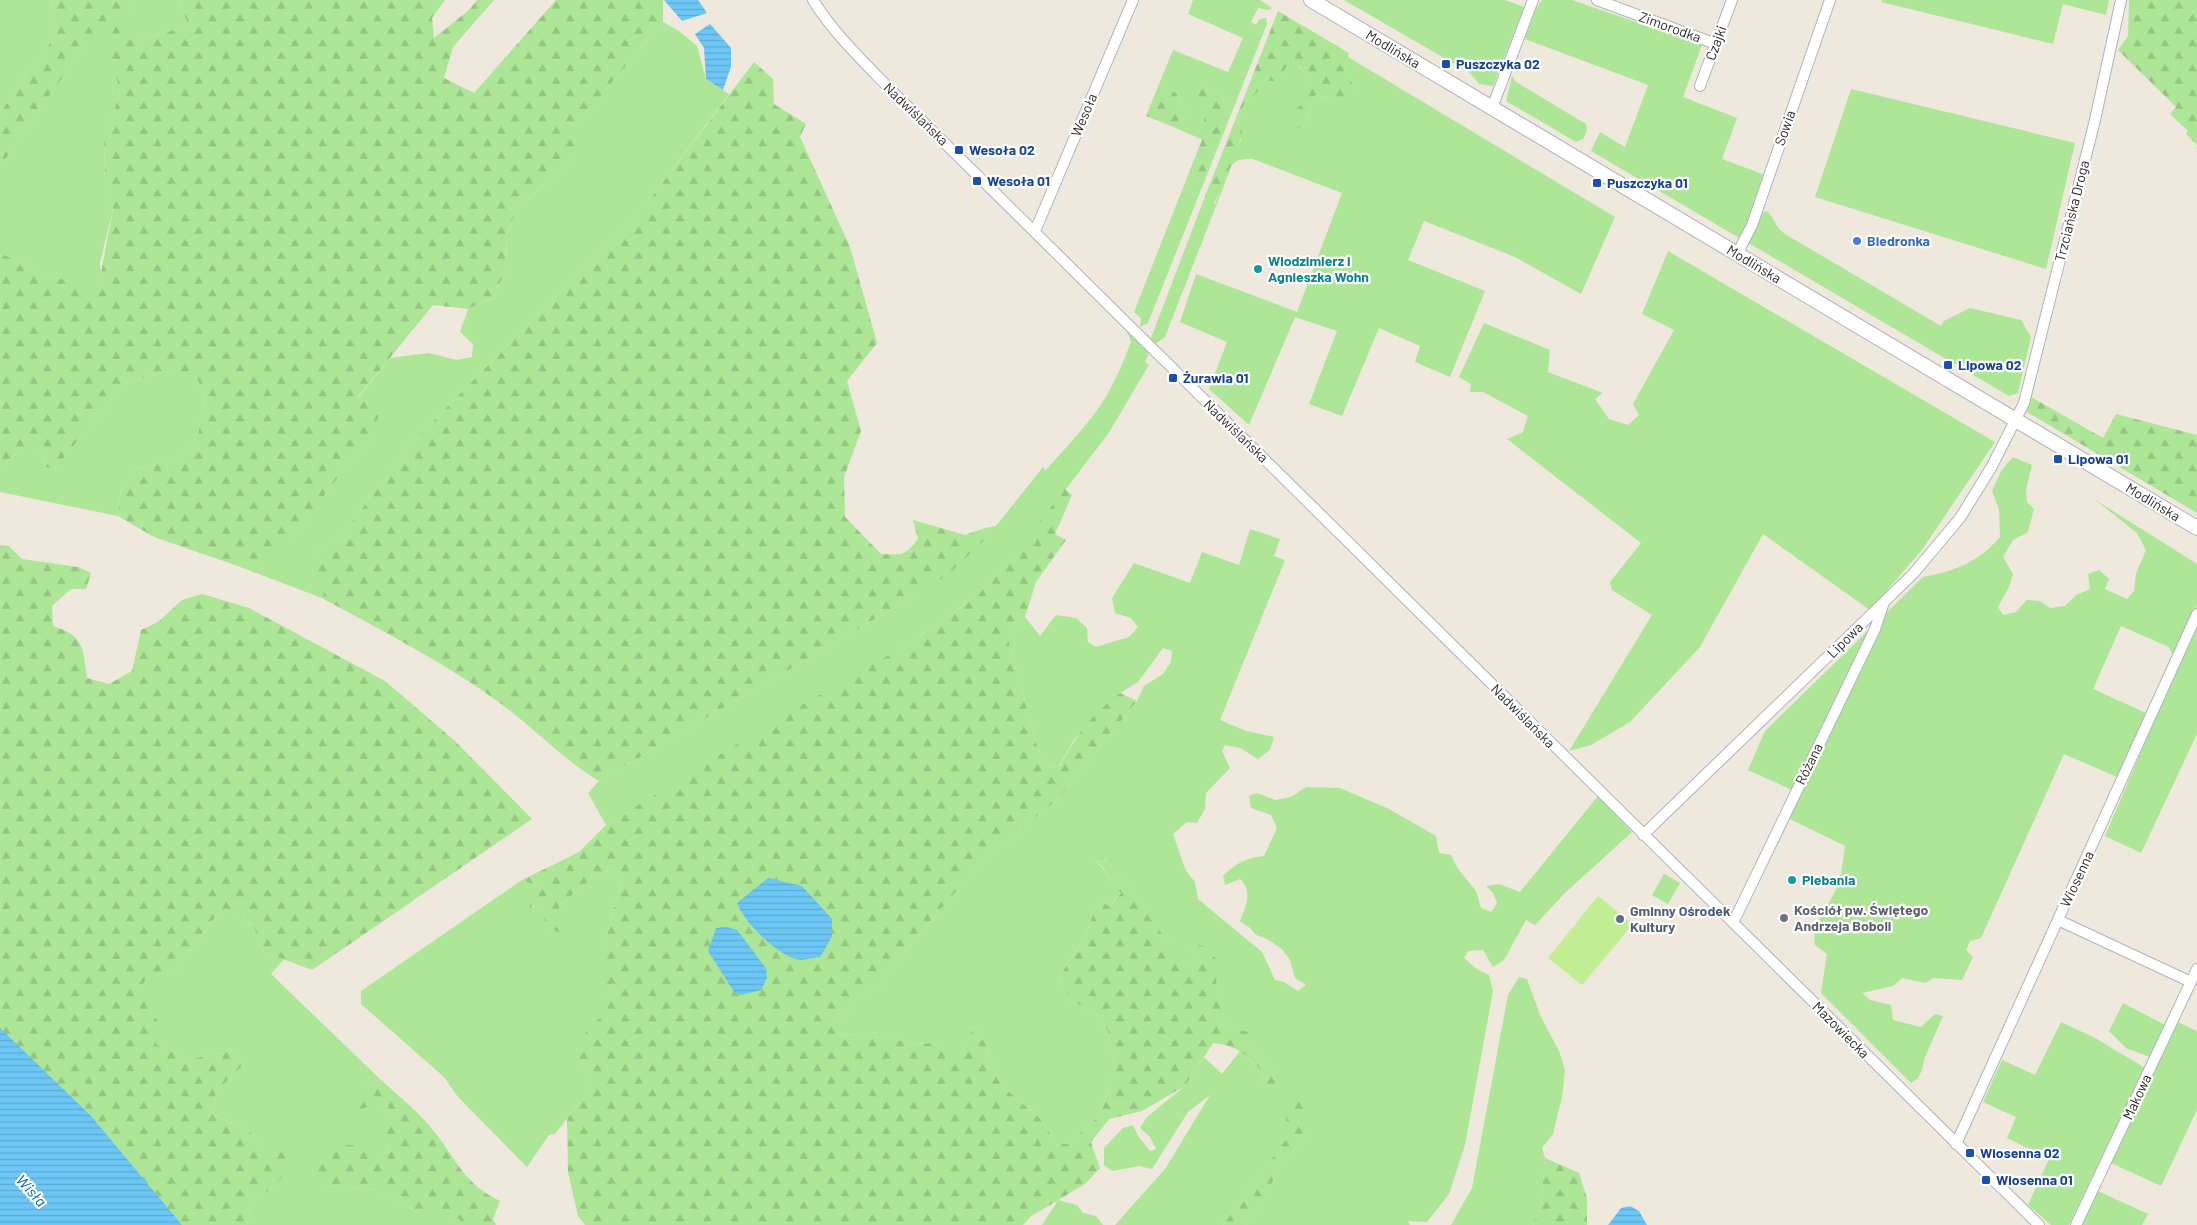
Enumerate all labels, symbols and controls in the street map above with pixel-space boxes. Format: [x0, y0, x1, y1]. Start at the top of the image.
street label: Zimorodka [1637, 7, 1703, 46]
street label: Czajki [1701, 23, 1730, 63]
street label: Modlińska [1363, 26, 1424, 71]
place label: Puszczyka 02 [1456, 55, 1540, 72]
marker: Puszczyka 02 [1440, 58, 1452, 70]
street label: Nadwiślańska [880, 79, 952, 149]
street label: Wesoła [1067, 91, 1100, 139]
street label: Sowia [1771, 108, 1798, 148]
place label: Wesoła 02 [969, 141, 1035, 158]
marker: Wesoła 02 [953, 144, 965, 156]
street label: Trzciańska Droga [2051, 159, 2092, 263]
place label: Wesoła 01 [987, 172, 1050, 189]
place label: Puszczyka 01 [1607, 174, 1688, 191]
marker: Wesoła 01 [971, 175, 983, 187]
marker: Puszczyka 01 [1591, 177, 1603, 189]
place label: Biedronka [1867, 232, 1930, 249]
marker: Biedronka [1851, 235, 1863, 247]
street label: Modlińska [1724, 241, 1785, 286]
place label: Wlodzimierz i Agnieszka Wohn [1268, 252, 1369, 285]
marker: Wlodzimierz i Agnieszka Wohn [1252, 263, 1264, 275]
place label: Lipowa 02 [1958, 356, 2022, 373]
marker: Lipowa 02 [1942, 359, 1954, 371]
place label: Żurawia 01 [1183, 369, 1248, 386]
marker: Żurawia 01 [1167, 372, 1179, 384]
street label: Nadwiślańska [1200, 396, 1272, 466]
place label: Lipowa 01 [2068, 450, 2128, 467]
marker: Lipowa 01 [2052, 453, 2064, 465]
street label: Modlińska [2123, 479, 2184, 524]
street label: Lipowa [1823, 618, 1866, 661]
street label: Nadwiślańska [1488, 680, 1559, 751]
street label: Różana [1791, 740, 1826, 787]
street label: Wiosenna [2056, 848, 2097, 910]
place label: Plebania [1802, 871, 1855, 888]
marker: Plebania [1786, 874, 1798, 886]
place label: Kościół pw. Świętego Andrzeja Boboli [1794, 901, 1928, 934]
place label: Gminny Ośrodek Kultury [1630, 902, 1731, 935]
marker: Kościół pw. Świętego Andrzeja Boboli [1778, 912, 1790, 924]
marker: Gminny Ośrodek Kultury [1614, 913, 1626, 925]
street label: Mazowiecka [1809, 998, 1873, 1062]
street label: Makowa [2119, 1071, 2154, 1122]
place label: Wiosenna 02 [1980, 1144, 2060, 1161]
marker: Wiosenna 02 [1964, 1147, 1976, 1159]
water label: Wisła [13, 1171, 51, 1210]
place label: Wiosenna 01 [1996, 1171, 2073, 1188]
marker: Wiosenna 01 [1980, 1174, 1992, 1186]

